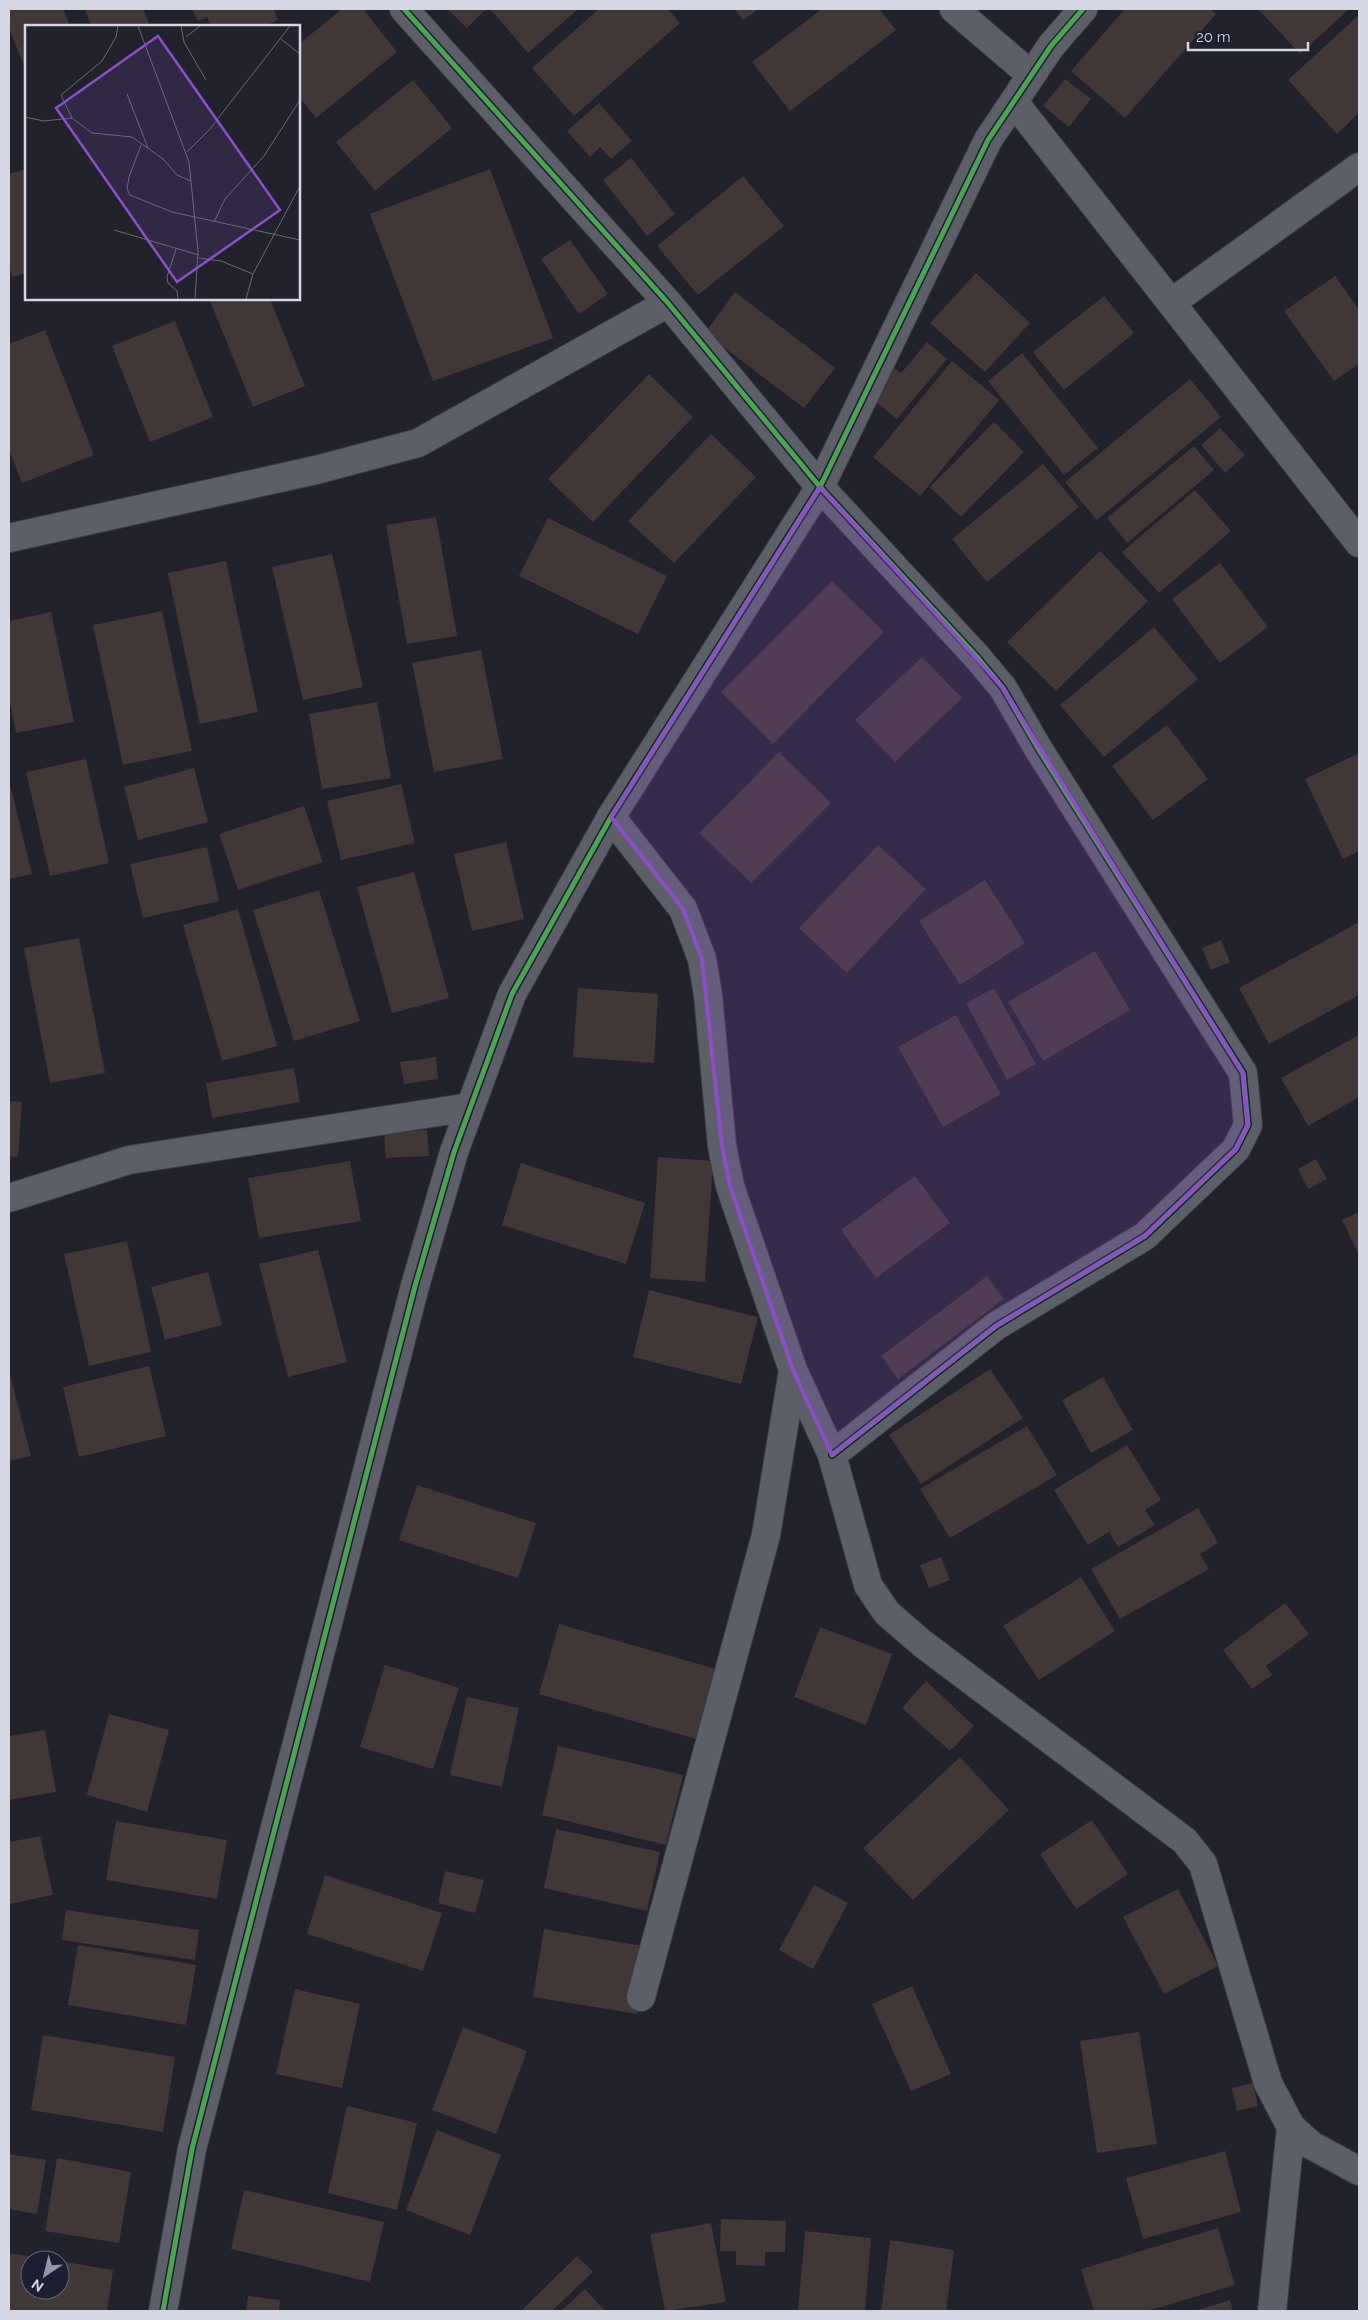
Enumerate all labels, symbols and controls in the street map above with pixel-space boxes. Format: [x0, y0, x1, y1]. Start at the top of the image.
scale bar [1188, 20, 1308, 52]
inset map [25, 25, 300, 300]
text: 20 m [1196, 28, 1231, 46]
north arrow [20, 2250, 70, 2300]
text: N [29, 2276, 47, 2295]

